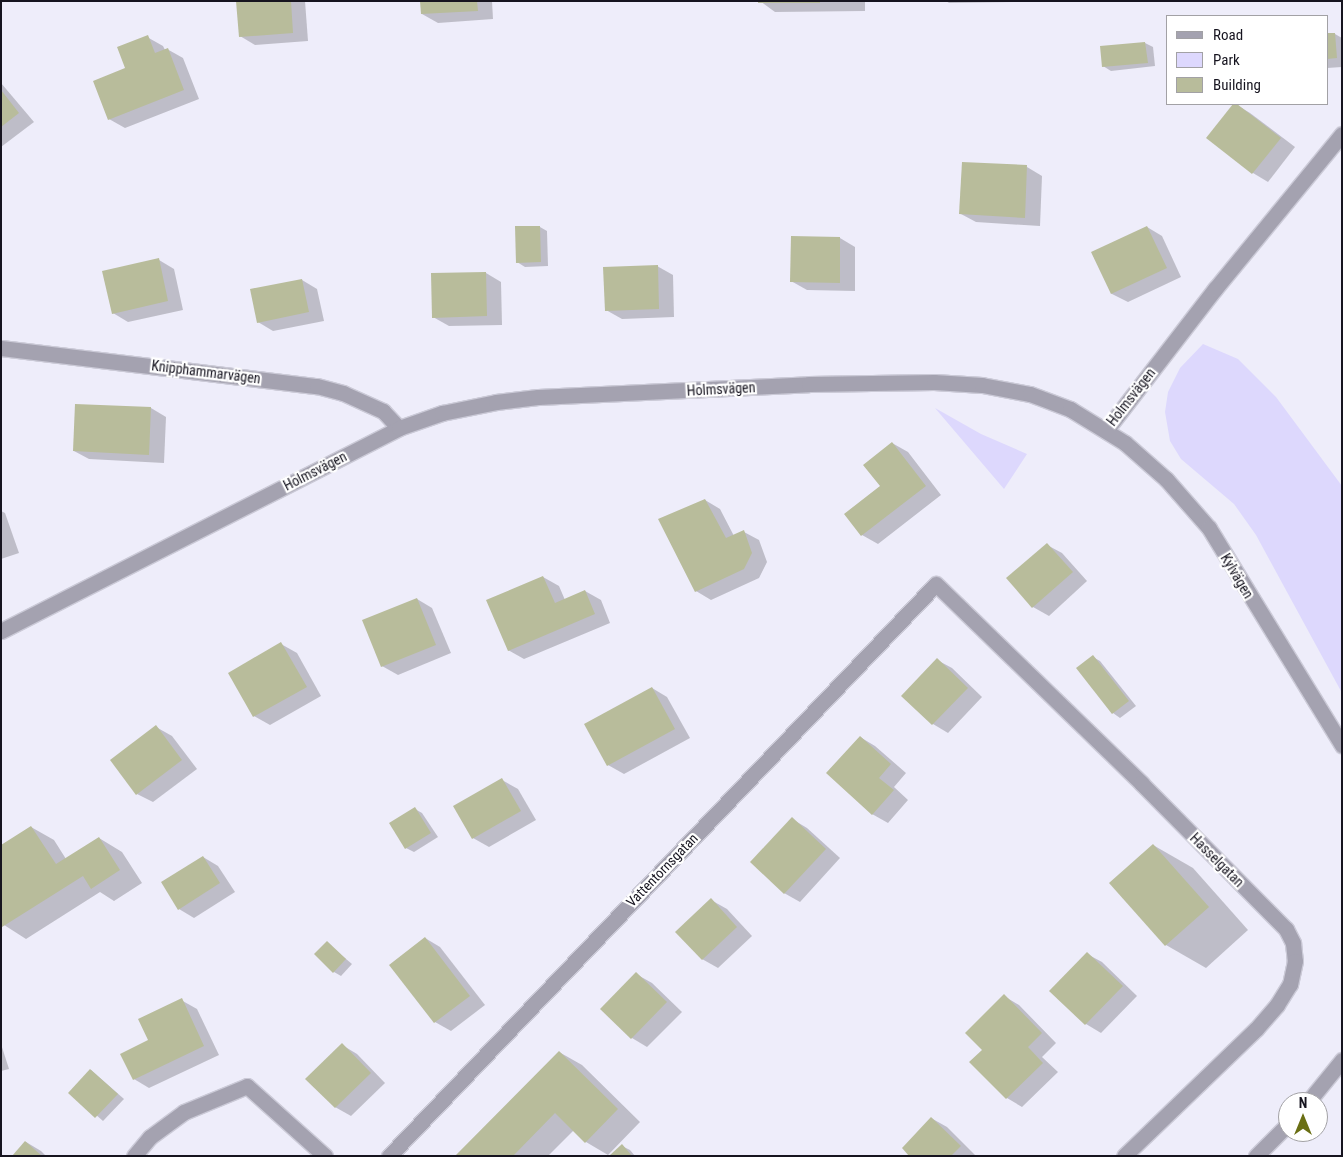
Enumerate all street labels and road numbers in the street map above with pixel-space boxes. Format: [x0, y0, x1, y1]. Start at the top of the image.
street label: Knipphammarvägen [151, 357, 261, 387]
street label: Holmsvägen [1103, 365, 1159, 429]
street label: Holmsvägen [686, 379, 756, 399]
street label: Holmsvägen [281, 448, 349, 494]
street label: Kylvägen [1217, 551, 1257, 601]
street label: Vattentornsgatan [623, 830, 701, 910]
street label: Hasselgatan [1187, 830, 1247, 890]

